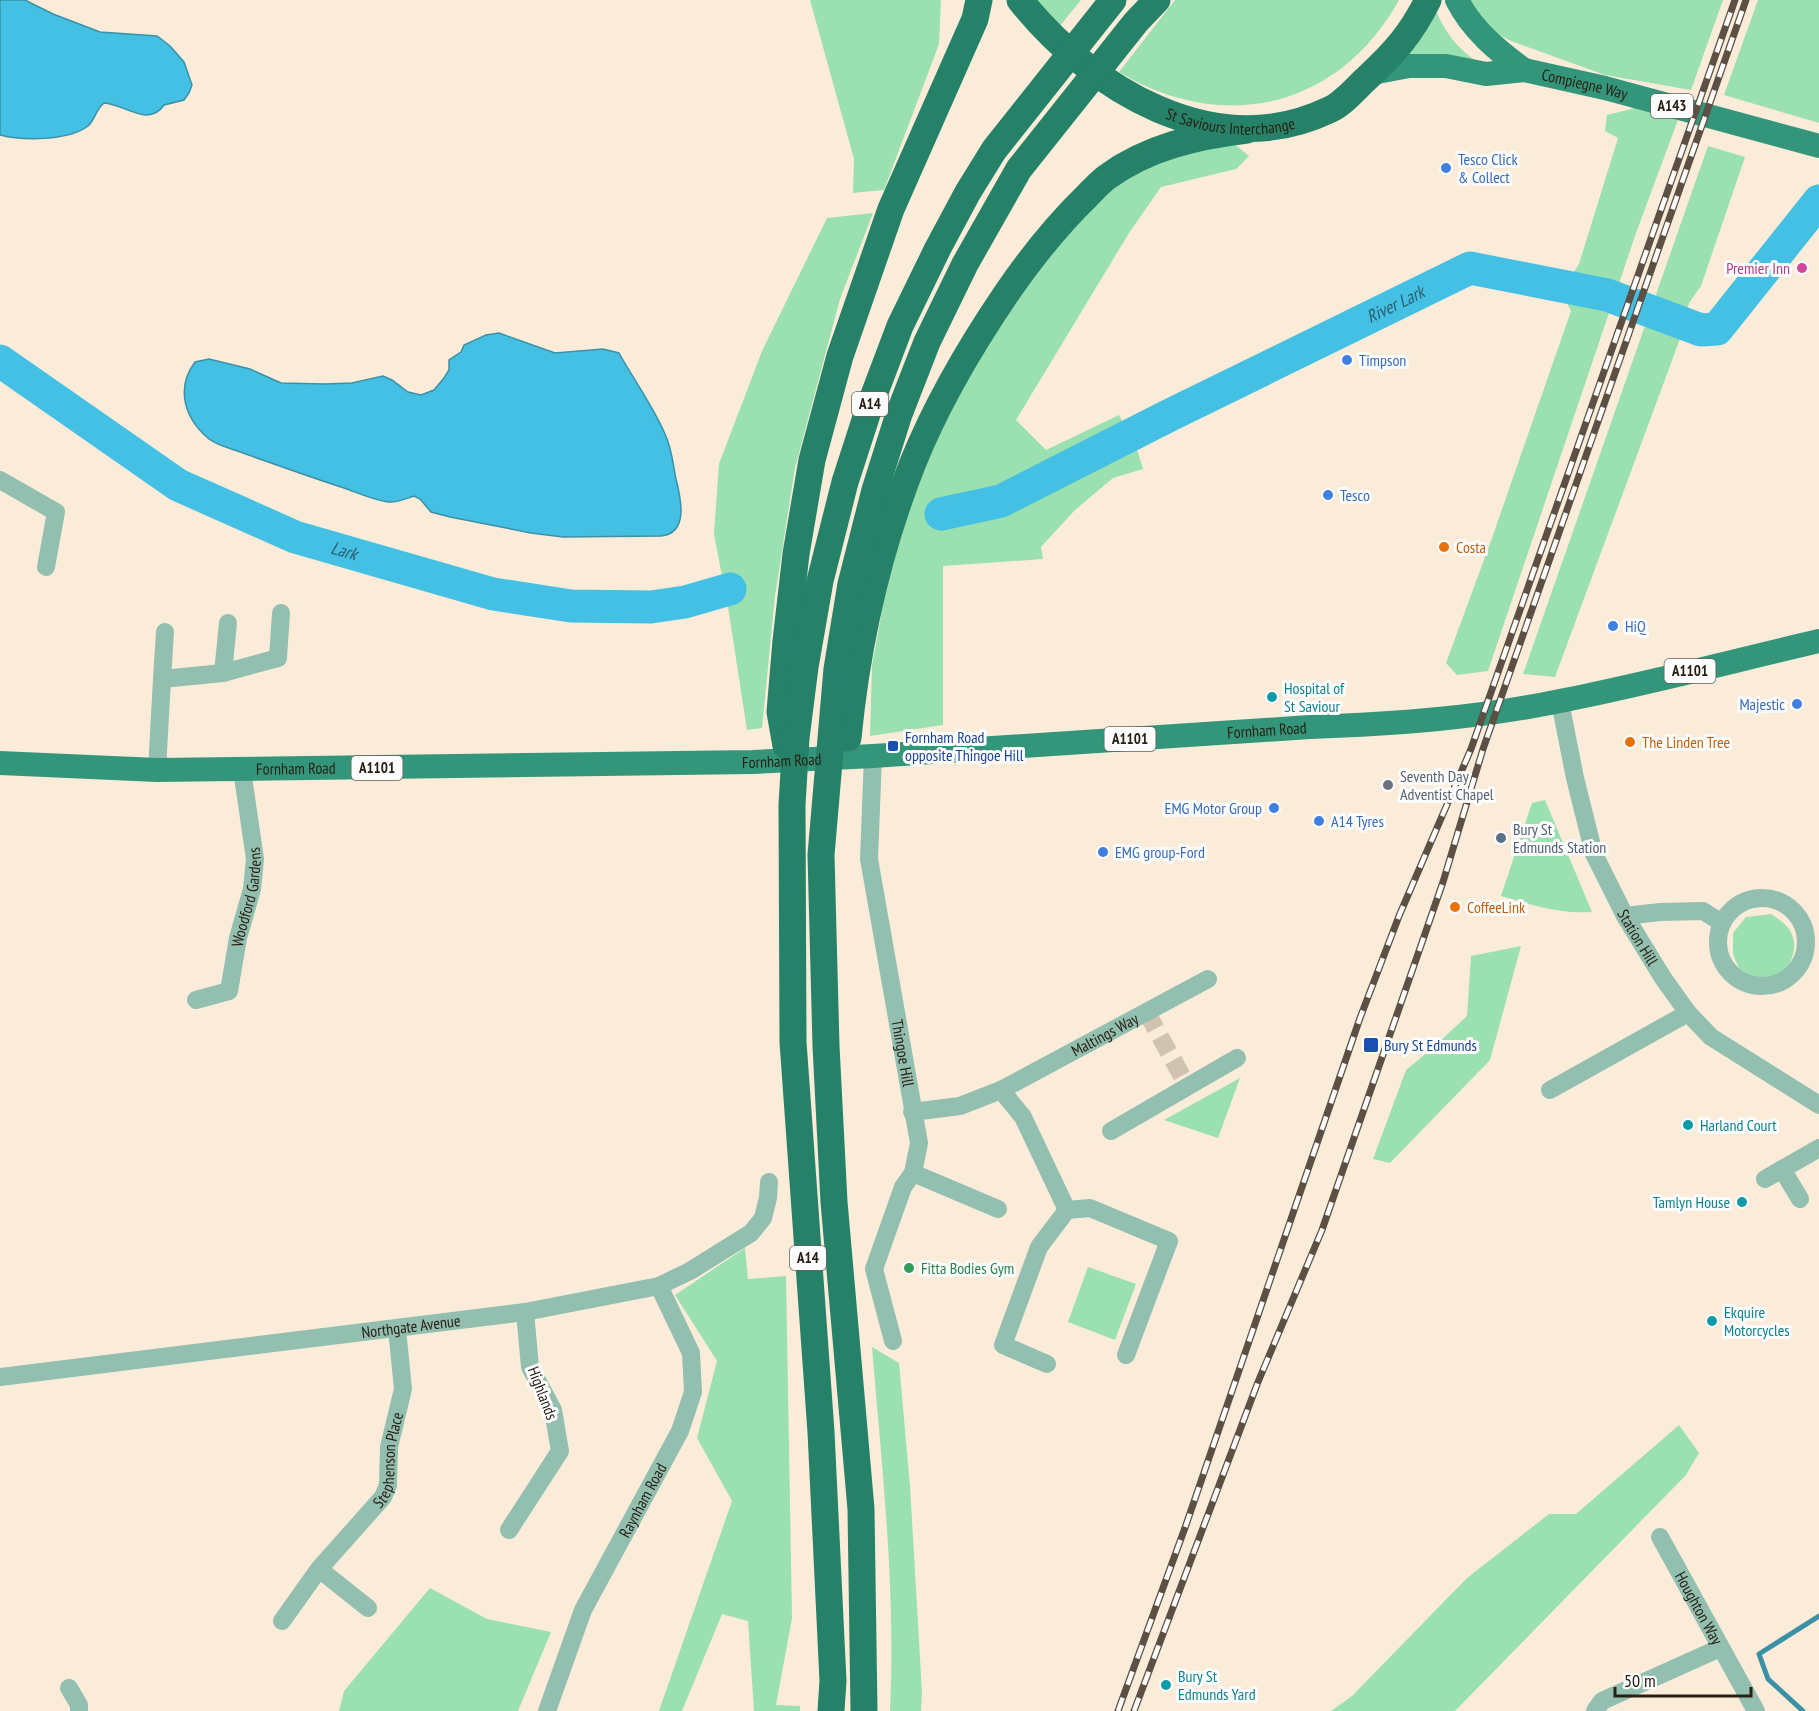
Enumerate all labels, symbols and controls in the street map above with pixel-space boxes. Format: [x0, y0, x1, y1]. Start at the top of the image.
street label: Compiegne Way [1540, 64, 1630, 104]
road number: A143 [1651, 94, 1693, 118]
street label: St Saviours Interchange [1163, 103, 1297, 139]
place label: Tesco Click & Collect [1458, 149, 1518, 187]
marker: Tesco Click & Collect [1439, 161, 1453, 175]
place label: Premier Inn [1726, 258, 1790, 278]
marker: Premier Inn [1795, 261, 1809, 275]
water label: River Lark [1362, 279, 1430, 328]
place label: Timpson [1359, 350, 1406, 370]
marker: Timpson [1340, 353, 1354, 367]
road number: A14 [852, 392, 888, 416]
place label: Tesco [1340, 485, 1370, 505]
marker: Tesco [1321, 488, 1335, 502]
water label: Lark [328, 536, 362, 566]
place label: Costa [1456, 537, 1486, 557]
marker: Costa [1437, 540, 1451, 554]
place label: HiQ [1625, 616, 1647, 636]
marker: HiQ [1606, 619, 1620, 633]
road number: A1101 [1664, 659, 1716, 683]
place label: Hospital of St Saviour [1284, 678, 1345, 716]
marker: Hospital of St Saviour [1265, 690, 1279, 704]
place label: Majestic [1739, 694, 1785, 714]
marker: Majestic [1790, 697, 1804, 711]
street label: Fornham Road [1226, 717, 1307, 742]
place label: Fornham Road opposite Thingoe Hill [905, 727, 1024, 765]
road number: A1101 [1104, 727, 1156, 751]
place label: The Linden Tree [1642, 732, 1730, 752]
marker: The Linden Tree [1623, 735, 1637, 749]
marker: Fornham Road opposite Thingoe Hill [886, 739, 900, 753]
street label: Fornham Road [742, 749, 822, 772]
road number: A1101 [352, 756, 403, 780]
street label: Fornham Road [256, 758, 336, 779]
place label: Seventh Day Adventist Chapel [1400, 766, 1494, 804]
marker: Seventh Day Adventist Chapel [1381, 778, 1395, 792]
place label: EMG Motor Group [1165, 798, 1262, 818]
marker: EMG Motor Group [1267, 801, 1281, 815]
place label: A14 Tyres [1331, 811, 1384, 831]
marker: A14 Tyres [1312, 814, 1326, 828]
place label: Bury St Edmunds Station [1513, 819, 1606, 857]
marker: Bury St Edmunds Station [1494, 831, 1508, 845]
place label: EMG group-Ford [1115, 842, 1205, 862]
marker: EMG group-Ford [1096, 845, 1110, 859]
street label: Woodford Gardens [227, 846, 265, 948]
place label: CoffeeLink [1467, 897, 1526, 917]
marker: CoffeeLink [1448, 900, 1462, 914]
street label: Station Hill [1613, 906, 1663, 969]
street label: Maltings Way [1068, 1008, 1142, 1061]
street label: Thingoe Hill [887, 1018, 919, 1088]
place label: Bury St Edmunds [1384, 1035, 1477, 1055]
marker: Bury St Edmunds [1362, 1036, 1380, 1054]
place label: Harland Court [1700, 1115, 1777, 1135]
marker: Harland Court [1681, 1118, 1695, 1132]
place label: Tamlyn House [1653, 1192, 1730, 1212]
marker: Tamlyn House [1735, 1195, 1749, 1209]
road number: A14 [790, 1246, 826, 1270]
place label: Fitta Bodies Gym [921, 1258, 1014, 1278]
marker: Fitta Bodies Gym [902, 1261, 916, 1275]
place label: Ekquire Motorcycles [1724, 1302, 1790, 1340]
street label: Northgate Avenue [360, 1310, 461, 1342]
marker: Ekquire Motorcycles [1705, 1314, 1719, 1328]
street label: Highlands [524, 1364, 562, 1422]
street label: Stephenson Place [368, 1410, 407, 1512]
street label: Raynham Road [614, 1460, 671, 1541]
street label: Houghton Way [1671, 1568, 1727, 1648]
scale bar [1615, 1660, 1752, 1698]
place label: Bury St Edmunds Yard [1178, 1666, 1256, 1704]
text: 50 m [1624, 1669, 1656, 1692]
marker: Bury St Edmunds Yard [1159, 1678, 1173, 1692]

